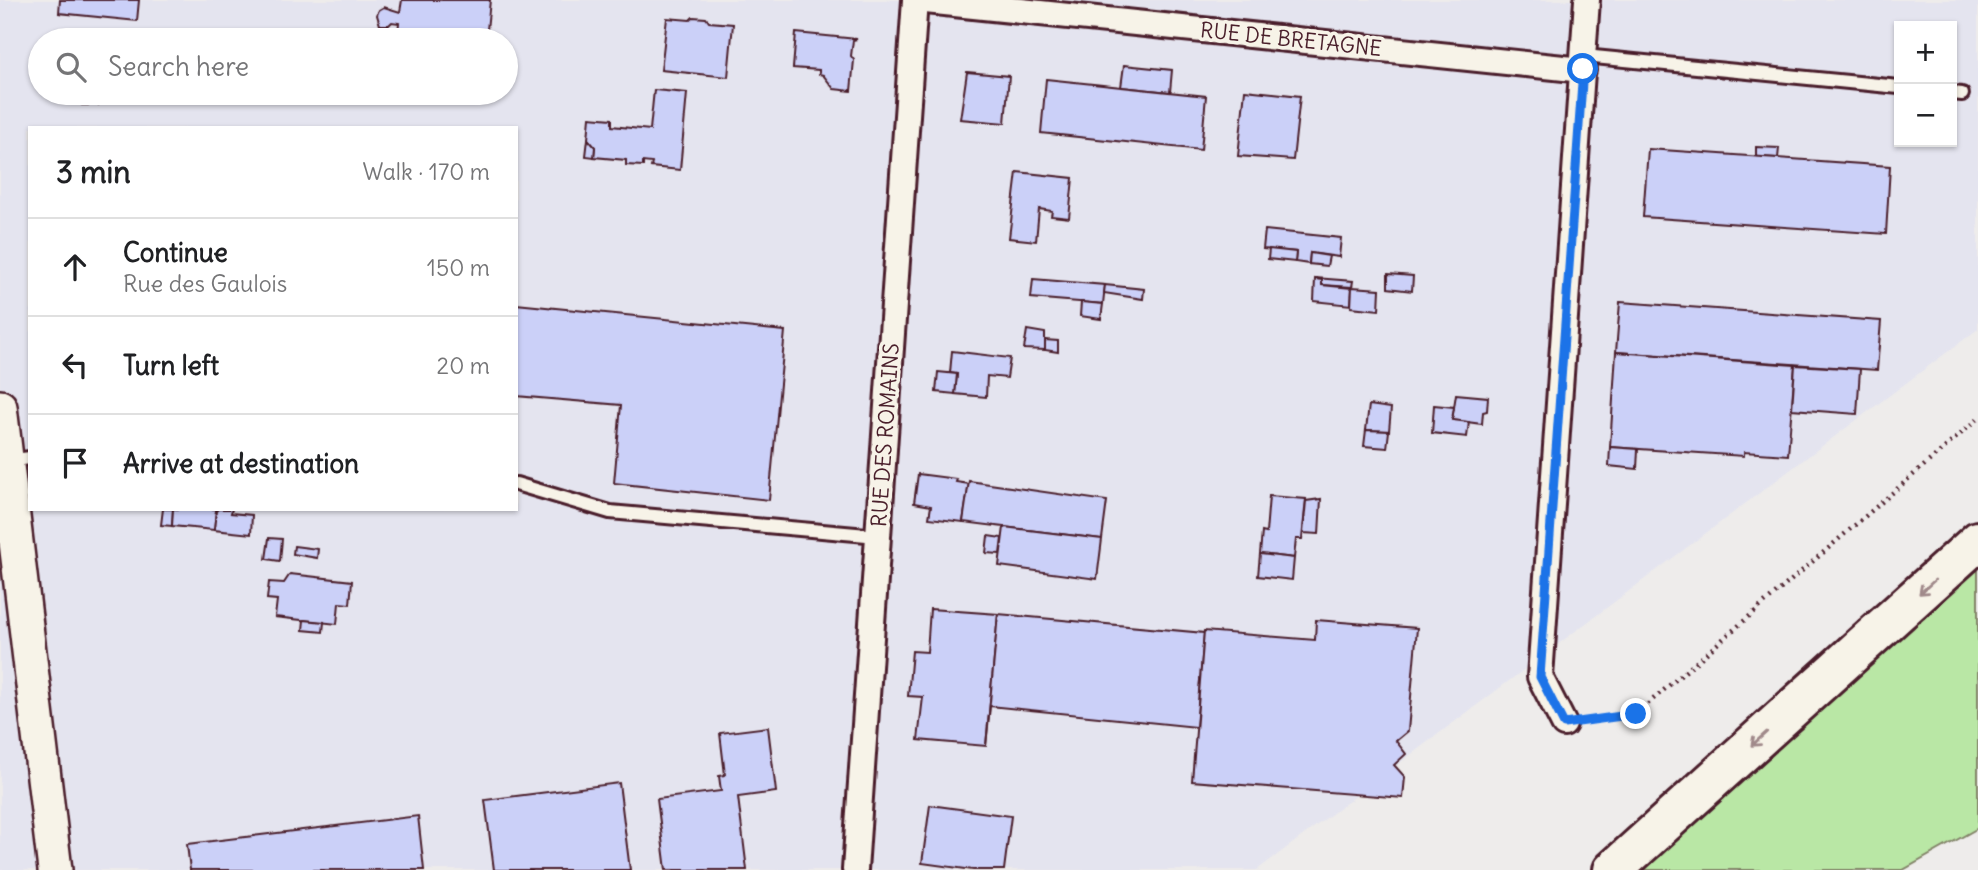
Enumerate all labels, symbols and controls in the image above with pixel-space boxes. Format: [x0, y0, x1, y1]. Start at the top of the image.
street label: RUE DE BRETAGNE [1199, 16, 1383, 62]
map controls [1894, 21, 1957, 147]
button: + [1894, 21, 1957, 84]
search box [28, 28, 518, 105]
icon: search [52, 48, 90, 86]
text: Search here [108, 50, 249, 83]
route start [1567, 53, 1598, 84]
button: − [1894, 84, 1957, 147]
text: 3 min [56, 153, 131, 191]
text: Walk · 170 m [363, 157, 490, 186]
text: Continue [123, 236, 228, 269]
icon: ahead [56, 248, 94, 286]
text: 150 m [427, 253, 490, 282]
text: Rue des Gaulois [123, 269, 287, 298]
street label: RUE DES ROMAINS [865, 342, 905, 528]
icon: left [56, 346, 94, 384]
text: Turn left [123, 349, 219, 382]
text: 20 m [437, 351, 490, 380]
icon: arrive [56, 444, 94, 482]
text: Arrive at destination [123, 447, 359, 480]
one-way arrow [1919, 578, 1937, 594]
route end [1620, 698, 1651, 729]
one-way arrow [1750, 731, 1768, 747]

